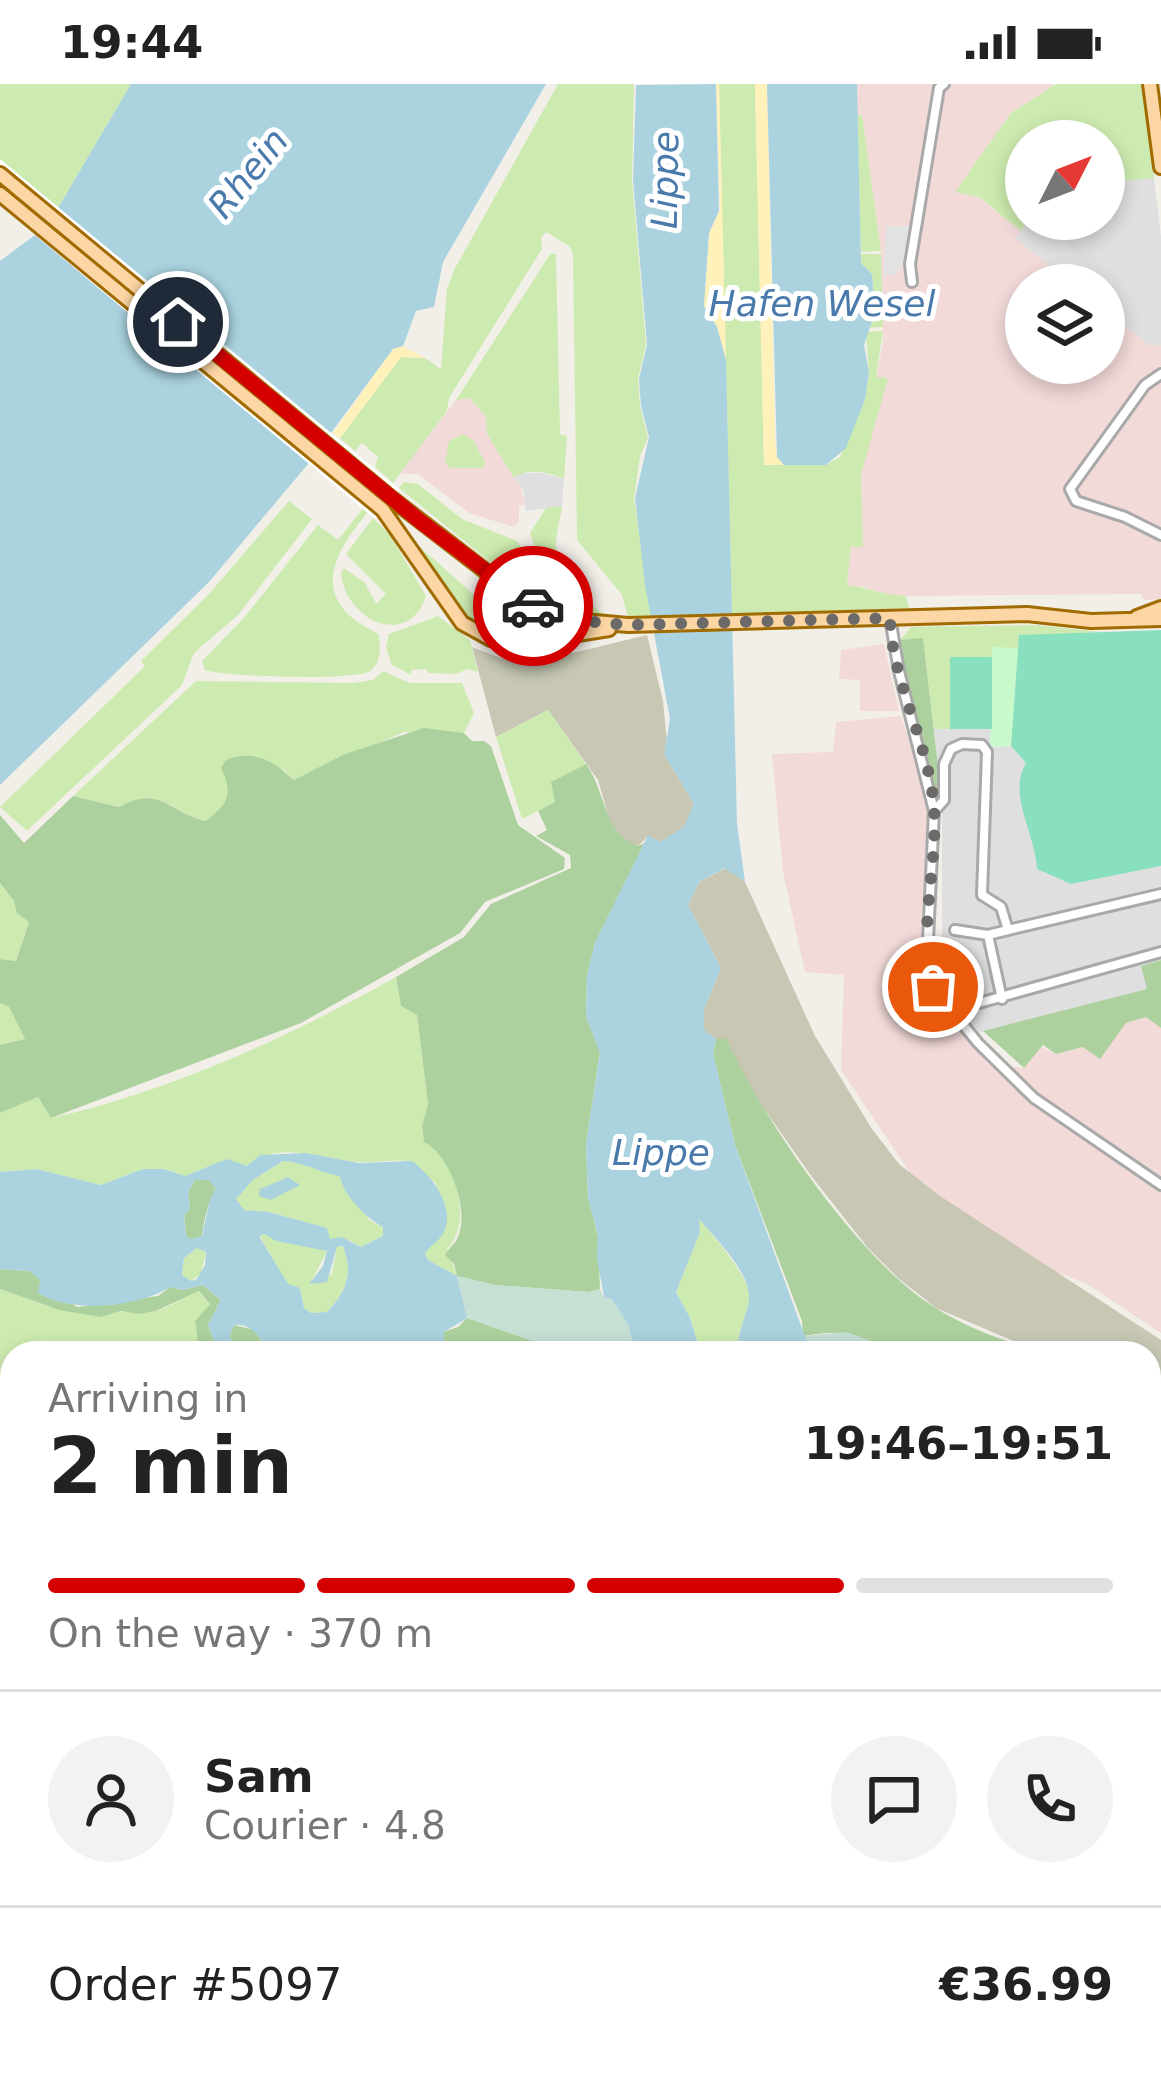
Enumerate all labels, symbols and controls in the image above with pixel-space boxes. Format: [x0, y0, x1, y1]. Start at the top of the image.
text: 19:44 [60, 16, 203, 69]
water label: Rhein [200, 120, 296, 226]
north arrow [1005, 120, 1125, 240]
map controls [1005, 120, 1125, 384]
water label: Lippe [644, 131, 686, 229]
button: layers [1005, 264, 1125, 384]
pin [127, 271, 229, 373]
water label: Hafen Wesel [709, 283, 935, 324]
icon: home [145, 289, 211, 355]
courier [473, 546, 593, 666]
icon: car [500, 573, 566, 639]
pin [882, 936, 984, 1038]
icon: bag [900, 954, 966, 1020]
water label: Lippe [612, 1132, 710, 1173]
text: Arriving in [48, 1376, 248, 1421]
text: 19:46–19:51 [804, 1417, 1113, 1470]
text: 2 min [48, 1421, 293, 1511]
text: On the way · 370 m [48, 1611, 433, 1656]
button: person [48, 1736, 174, 1862]
button: chat [831, 1736, 957, 1862]
button: phone [987, 1736, 1113, 1862]
text: Sam [204, 1750, 314, 1803]
text: Courier · 4.8 [204, 1803, 446, 1848]
text: Order #5097 [48, 1958, 342, 2011]
text: €36.99 [939, 1958, 1113, 2011]

